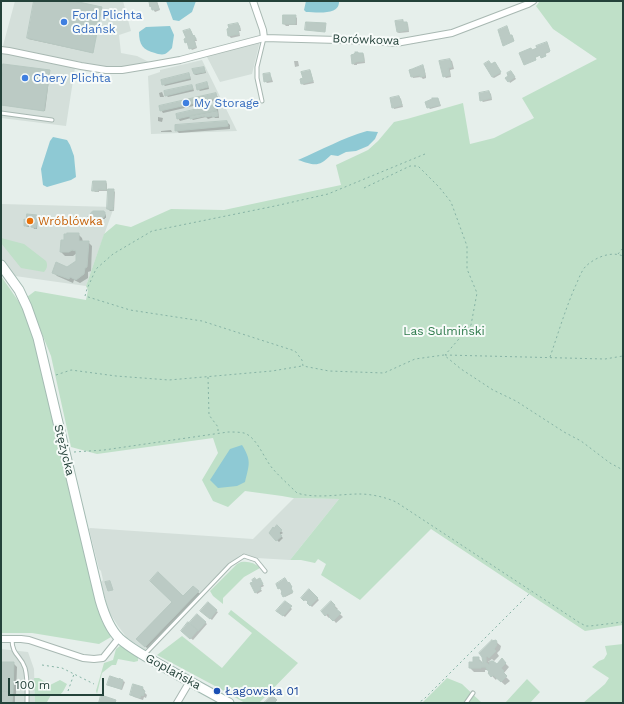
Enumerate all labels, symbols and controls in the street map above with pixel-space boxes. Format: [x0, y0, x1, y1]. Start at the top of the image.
place label: Ford Plichta Gdańsk [72, 8, 142, 36]
marker: Ford Plichta Gdańsk [59, 17, 69, 27]
street label: Borówkowa [332, 32, 400, 48]
place label: Chery Plichta [33, 71, 111, 85]
marker: Chery Plichta [20, 73, 30, 83]
place label: My Storage [194, 96, 259, 110]
marker: My Storage [181, 98, 191, 108]
place label: Wróblówka [38, 214, 103, 228]
marker: Wróblówka [25, 216, 35, 226]
park label: Las Sulmiński [403, 324, 485, 338]
street label: Stężycka [51, 423, 77, 477]
street label: Goplańska [143, 651, 203, 693]
scale bar [10, 670, 106, 696]
text: 100 m [15, 678, 50, 692]
place label: Łagowska 01 [225, 684, 299, 698]
marker: Łagowska 01 [212, 686, 222, 696]

